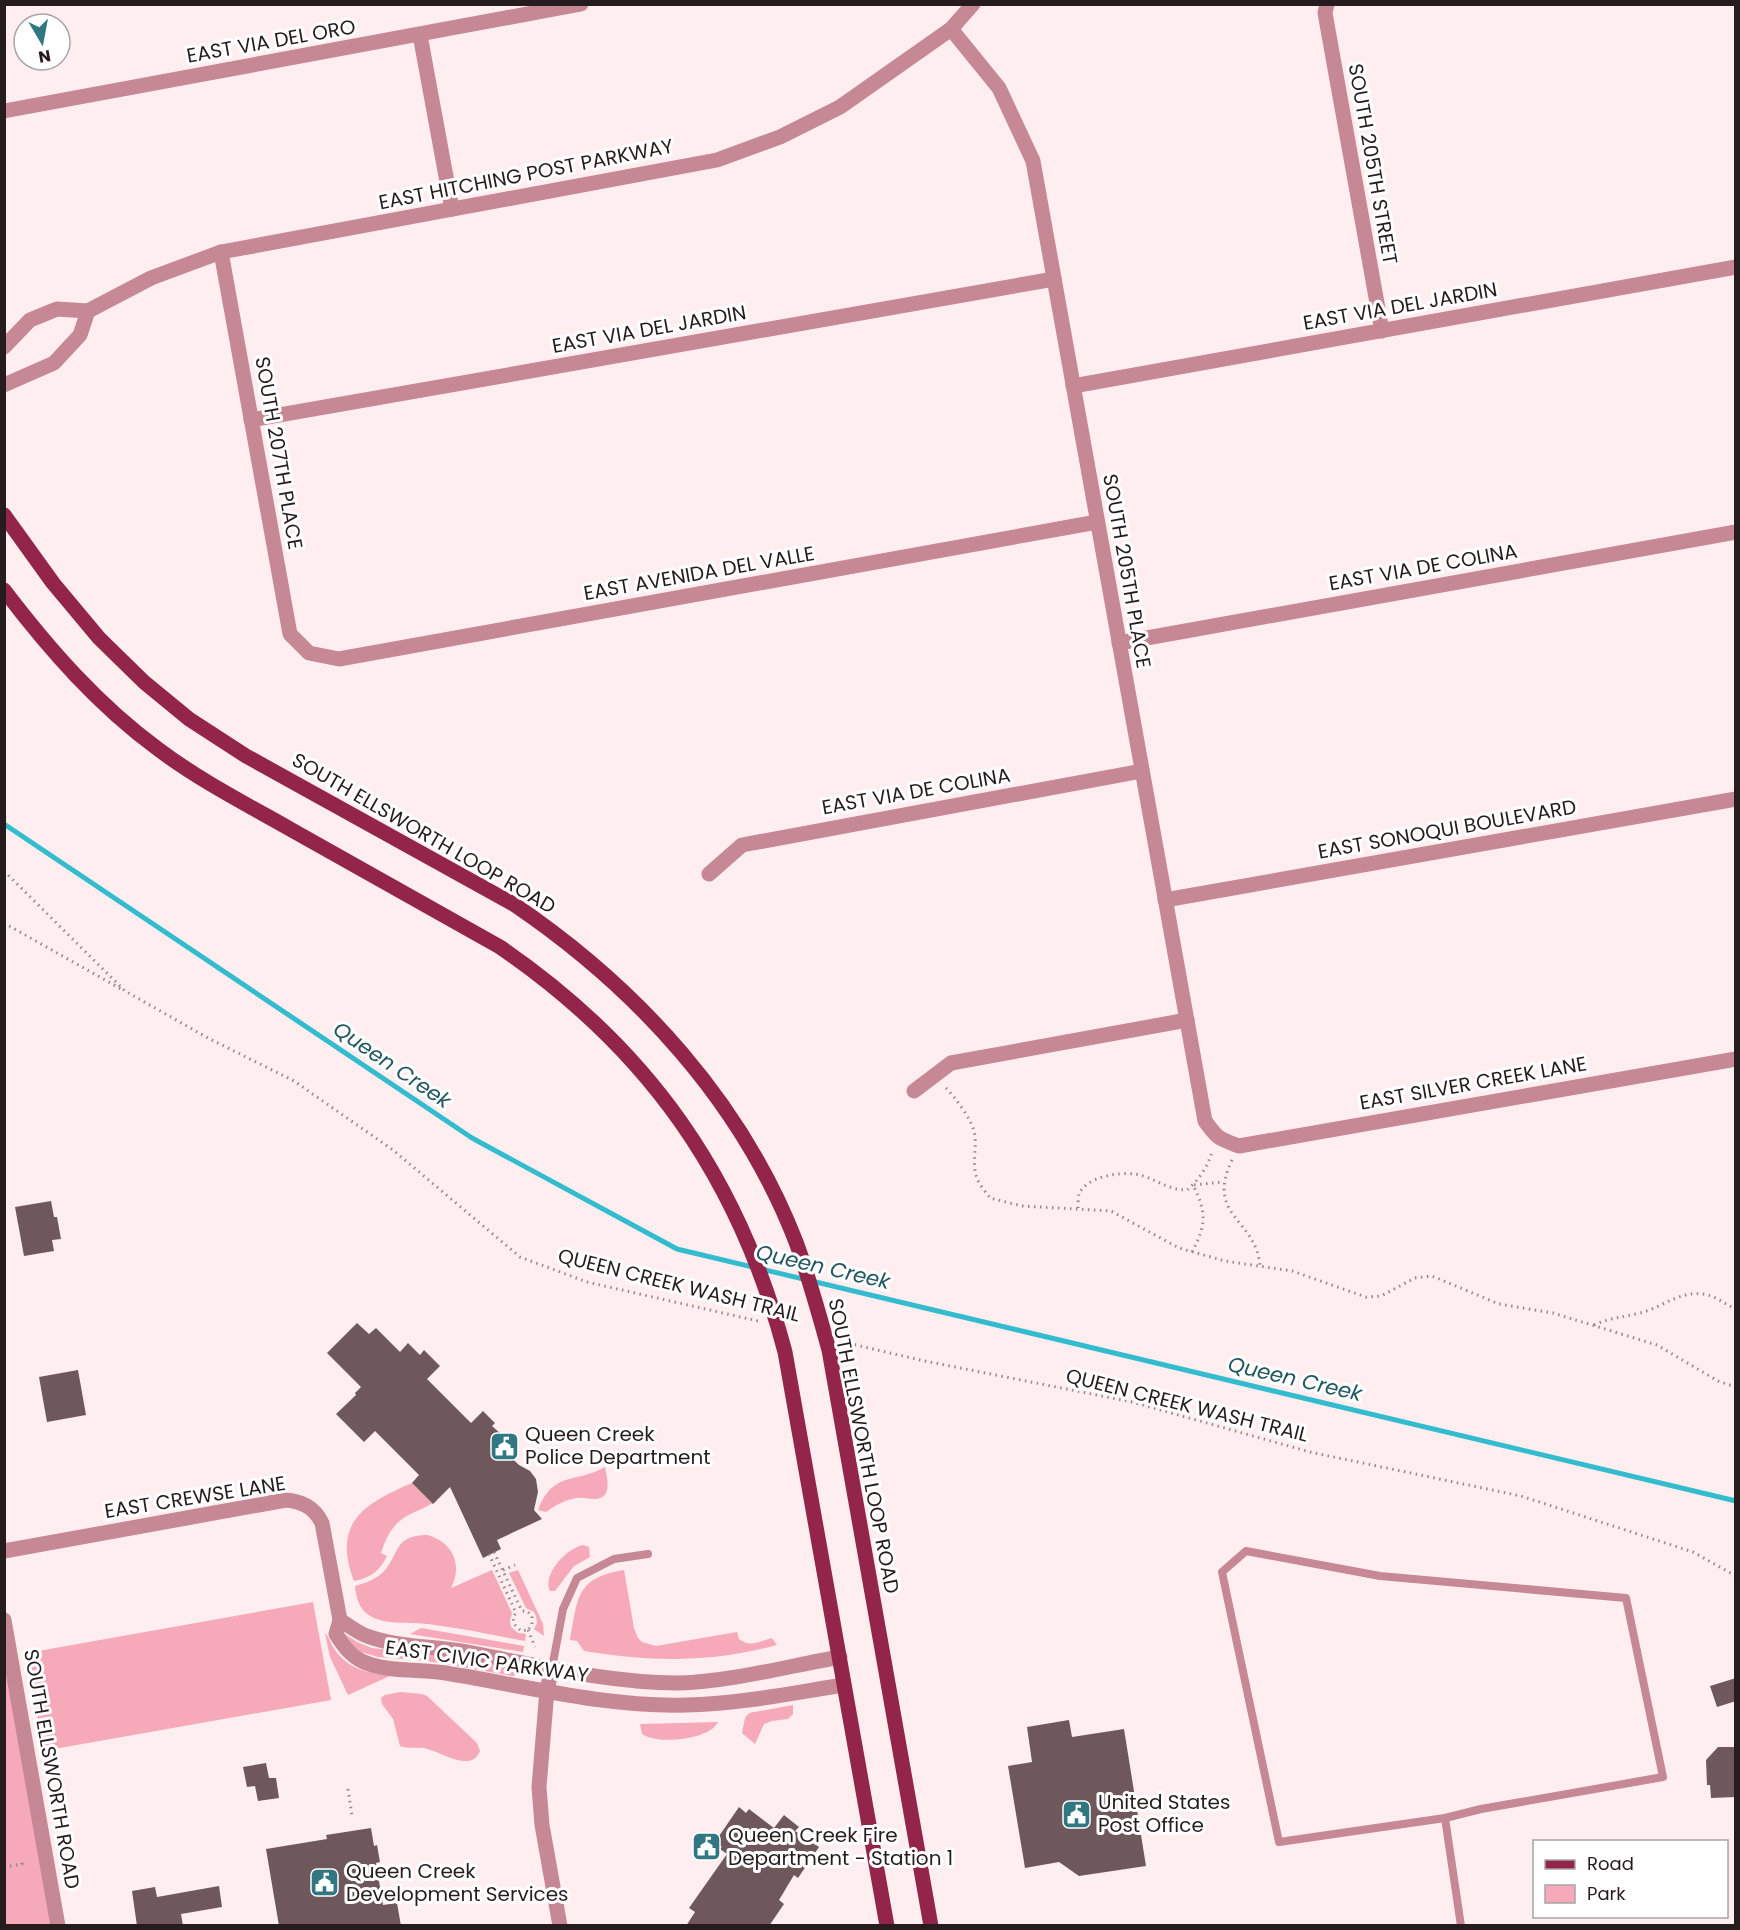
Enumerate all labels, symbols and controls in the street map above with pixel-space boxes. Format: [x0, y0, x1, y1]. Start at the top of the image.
north arrow [12, 12, 72, 72]
street label: EAST VIA DEL ORO [184, 12, 358, 70]
text: N [37, 44, 52, 69]
street label: SOUTH 205TH STREET [1342, 61, 1404, 267]
street label: EAST HITCHING POST PARKWAY [376, 132, 676, 216]
street label: EAST VIA DEL JARDIN [1301, 275, 1499, 337]
street label: EAST VIA DEL JARDIN [550, 298, 748, 360]
street label: SOUTH 207TH PLACE [248, 354, 310, 552]
street label: SOUTH 205TH PLACE [1096, 472, 1158, 670]
street label: EAST VIA DE COLINA [1327, 537, 1519, 597]
street label: EAST AVENIDA DEL VALLE [581, 539, 817, 607]
street label: SOUTH ELLSWORTH LOOP ROAD [287, 746, 561, 920]
street label: EAST VIA DE COLINA [820, 761, 1012, 821]
street label: EAST SONOQUI BOULEVARD [1316, 792, 1578, 866]
water label: Queen Creek [328, 1014, 458, 1115]
street label: EAST SILVER CREEK LANE [1357, 1049, 1589, 1117]
water label: Queen Creek [753, 1237, 894, 1296]
street label: QUEEN CREEK WASH TRAIL [555, 1241, 803, 1329]
street label: SOUTH ELLSWORTH LOOP ROAD [822, 1296, 906, 1596]
water label: Queen Creek [1225, 1349, 1366, 1408]
street label: QUEEN CREEK WASH TRAIL [1063, 1361, 1311, 1449]
place label: Queen Creek Police Department [525, 1420, 711, 1471]
public building icon: Queen Creek Police Department [488, 1430, 520, 1462]
street label: EAST CREWSE LANE [103, 1469, 287, 1525]
street label: EAST CIVIC PARKWAY [383, 1633, 591, 1689]
street label: SOUTH ELLSWORTH ROAD [17, 1647, 87, 1891]
place label: United States Post Office [1098, 1788, 1230, 1839]
public building icon: United States Post Office [1061, 1798, 1093, 1830]
place label: Queen Creek Fire Department - Station 1 [728, 1821, 953, 1872]
public building icon: Queen Creek Fire Department - Station 1 [691, 1831, 723, 1863]
legend [1533, 1840, 1728, 1918]
text: Road [1587, 1851, 1634, 1876]
place label: Queen Creek Development Services [346, 1857, 569, 1908]
public building icon: Queen Creek Development Services [309, 1867, 341, 1899]
text: Park [1587, 1881, 1626, 1906]

